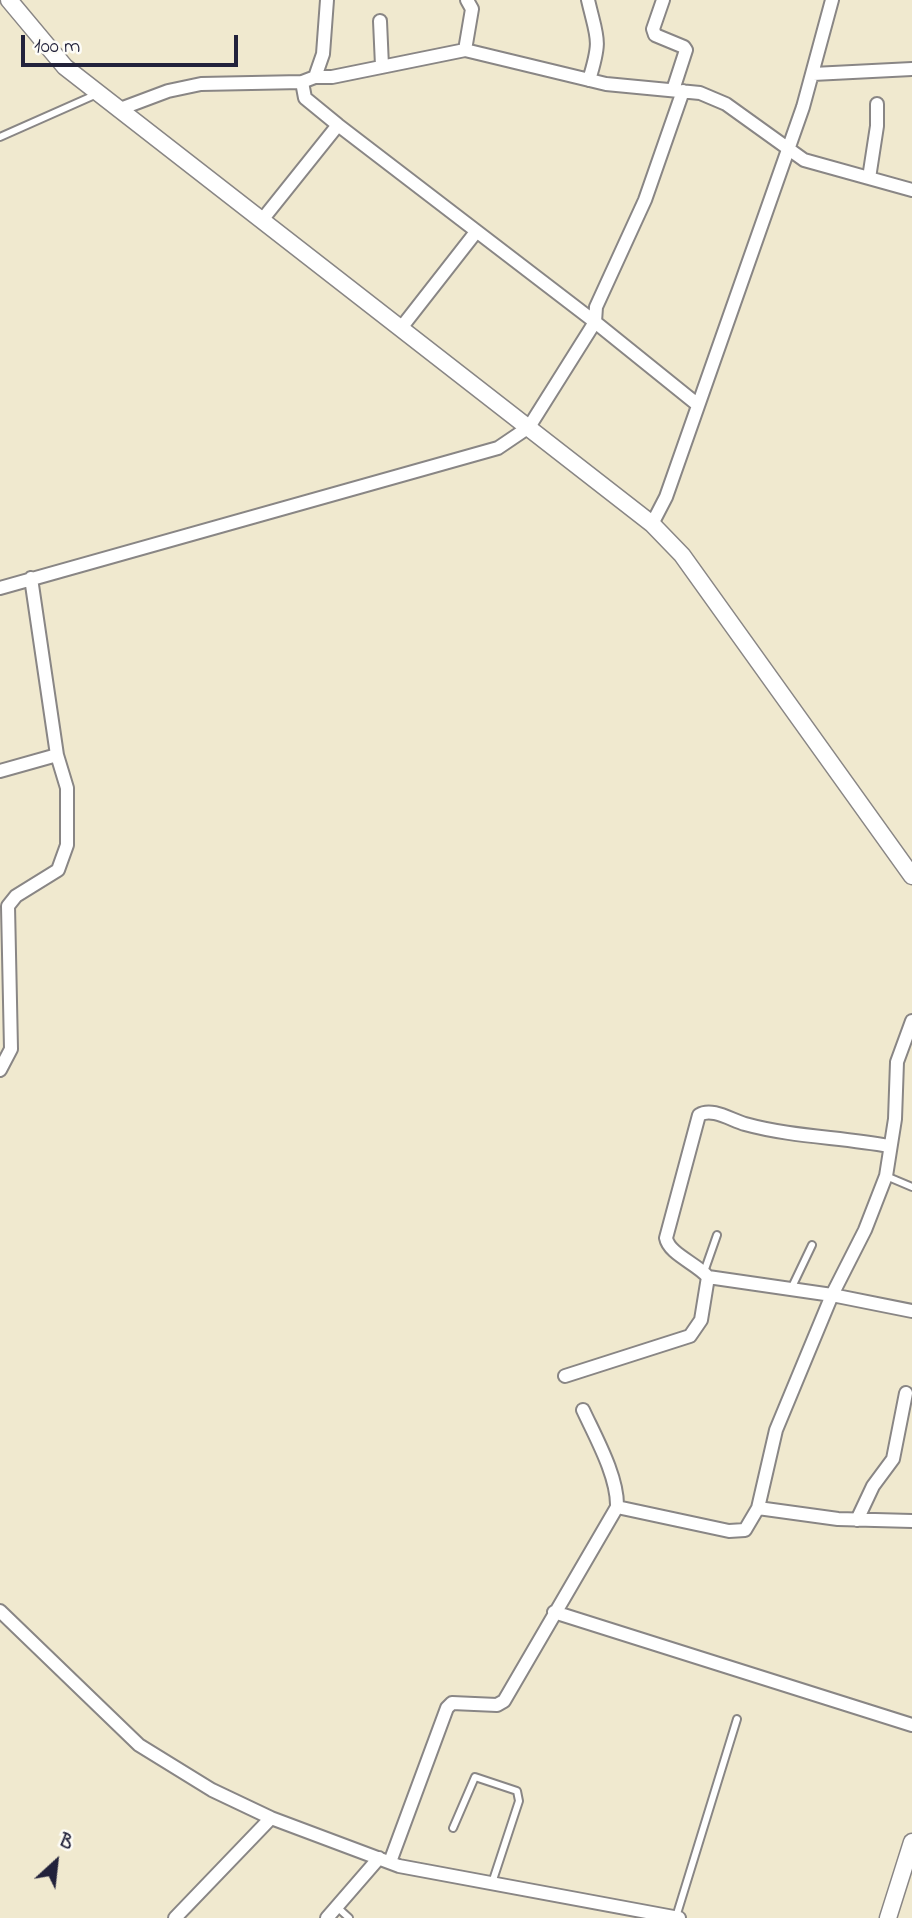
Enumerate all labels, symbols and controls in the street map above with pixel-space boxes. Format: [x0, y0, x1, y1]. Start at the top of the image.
scale bar [24, 21, 242, 65]
text: 100 m [34, 32, 80, 62]
north arrow [21, 1827, 91, 1897]
text: B [54, 1828, 78, 1858]

